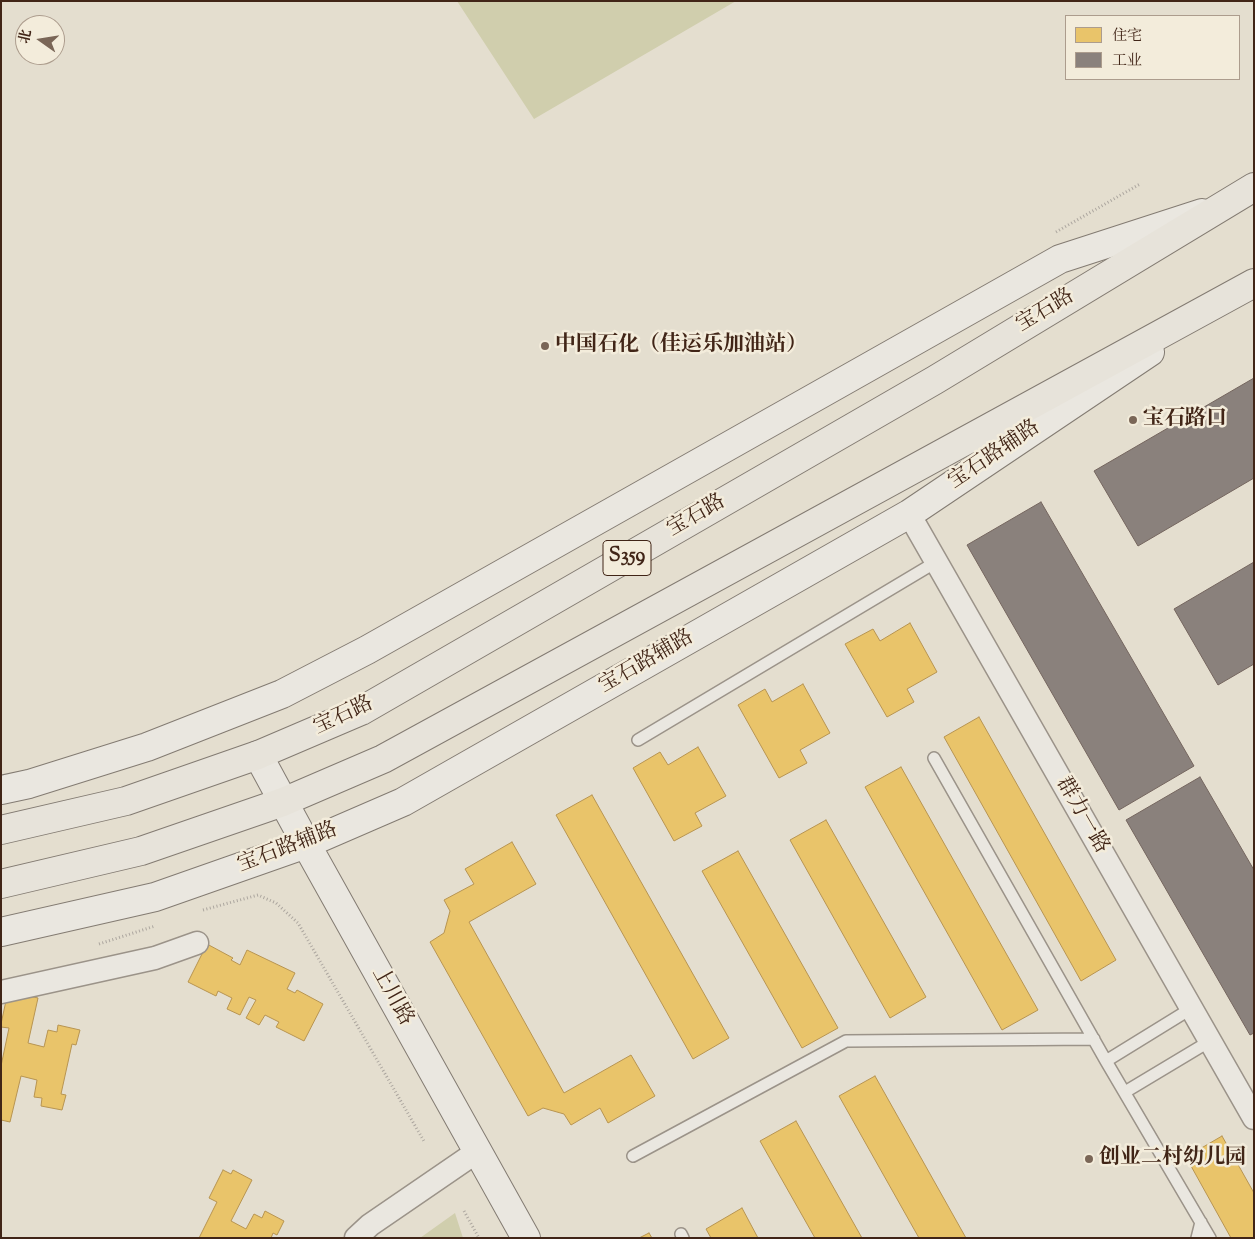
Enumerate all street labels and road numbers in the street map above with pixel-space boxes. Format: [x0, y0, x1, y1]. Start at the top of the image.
street label: 宝石路 [1013, 285, 1079, 339]
street label: 宝石路辅路 [944, 416, 1046, 496]
street label: 宝石路 [663, 490, 731, 544]
road number: S359 [603, 540, 651, 576]
street label: 宝石路辅路 [595, 626, 699, 700]
street label: 宝石路 [310, 692, 378, 742]
street label: 群力一路 [1049, 773, 1113, 859]
street label: 宝石路辅路 [234, 818, 342, 880]
street label: 上川路 [365, 963, 417, 1031]

